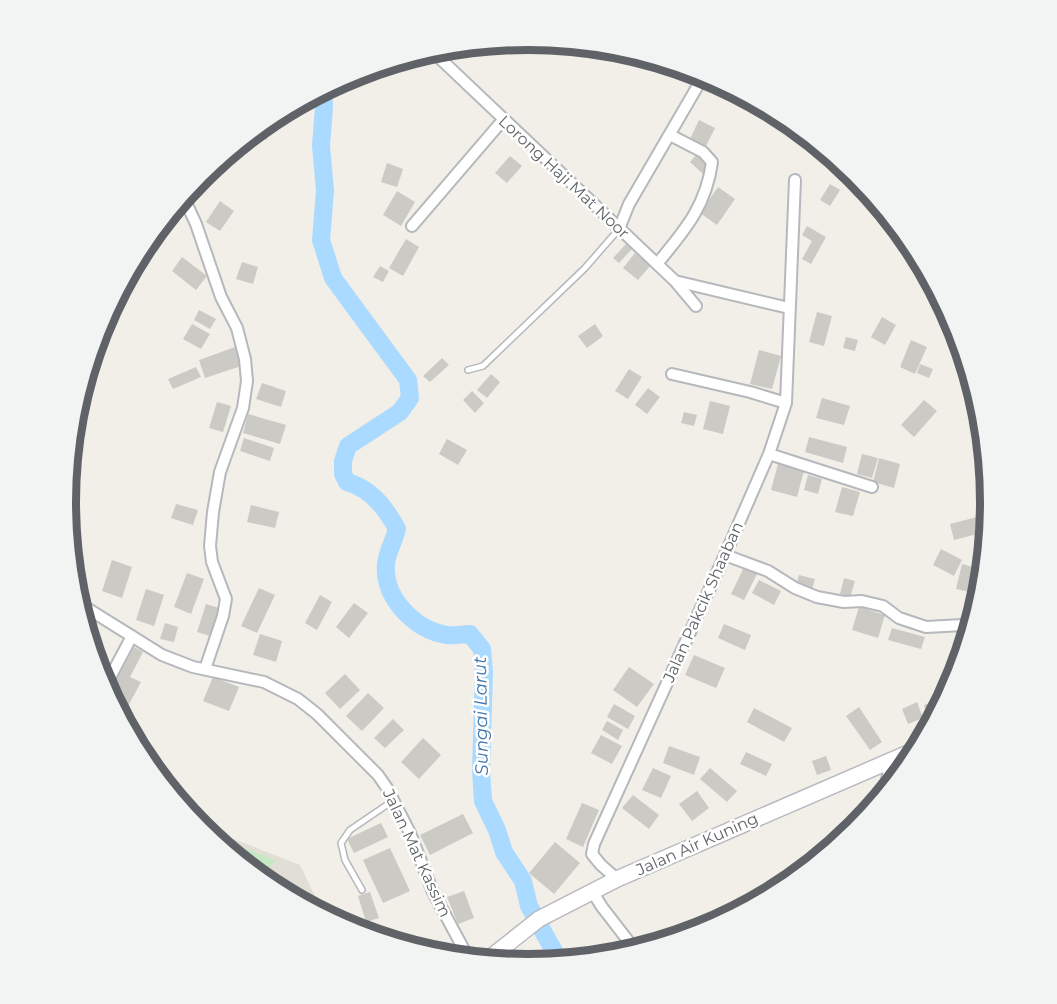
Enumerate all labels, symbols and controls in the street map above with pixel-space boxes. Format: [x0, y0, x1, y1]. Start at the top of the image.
street label: Lorong Haji Mat Noor [495, 111, 633, 243]
street label: Jalan Pakcik Shaaban [659, 519, 747, 686]
water label: Sungai Larut [469, 656, 493, 776]
street label: Jalan Mat Kassim [379, 785, 455, 920]
street label: Jalan Air Kuning [632, 809, 761, 880]

